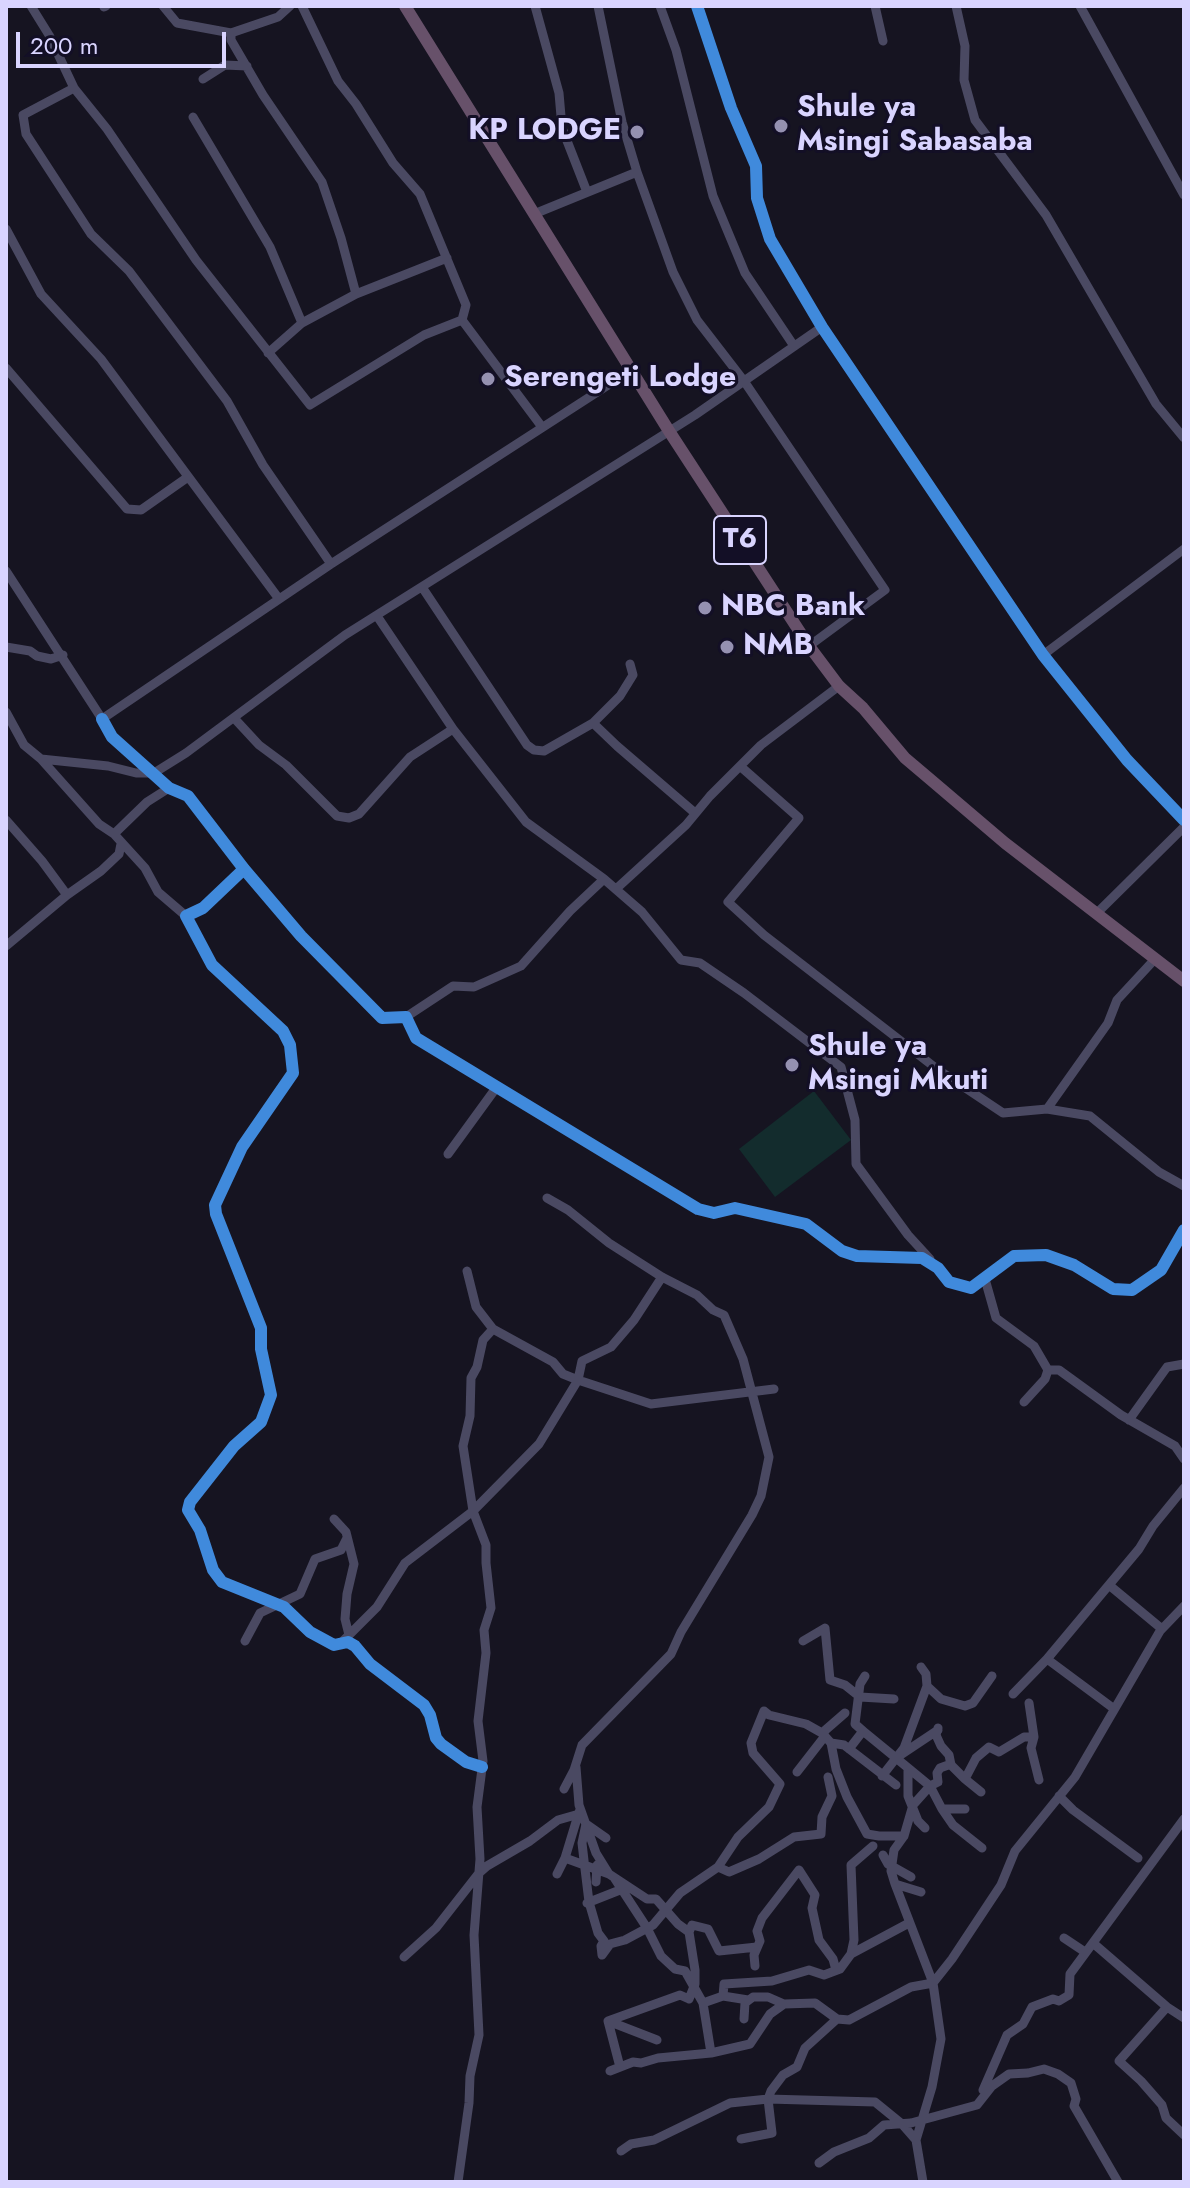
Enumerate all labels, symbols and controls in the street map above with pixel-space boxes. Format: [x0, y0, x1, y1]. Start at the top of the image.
scale bar [20, 16, 230, 66]
text: 200 m [30, 28, 98, 63]
place label: Shule ya Msingi Sabasaba [797, 91, 1033, 162]
place label: KP LODGE [468, 114, 621, 150]
marker: Shule ya Msingi Sabasaba [772, 117, 790, 135]
marker: KP LODGE [628, 123, 646, 141]
place label: Serengeti Lodge [504, 361, 736, 397]
marker: Serengeti Lodge [479, 370, 497, 388]
road number: T6 [714, 516, 766, 564]
place label: NBC Bank [721, 590, 865, 626]
marker: NBC Bank [696, 599, 714, 617]
place label: NMB [743, 629, 813, 665]
marker: NMB [718, 638, 736, 656]
place label: Shule ya Msingi Mkuti [808, 1030, 988, 1100]
marker: Shule ya Msingi Mkuti [783, 1056, 801, 1074]

